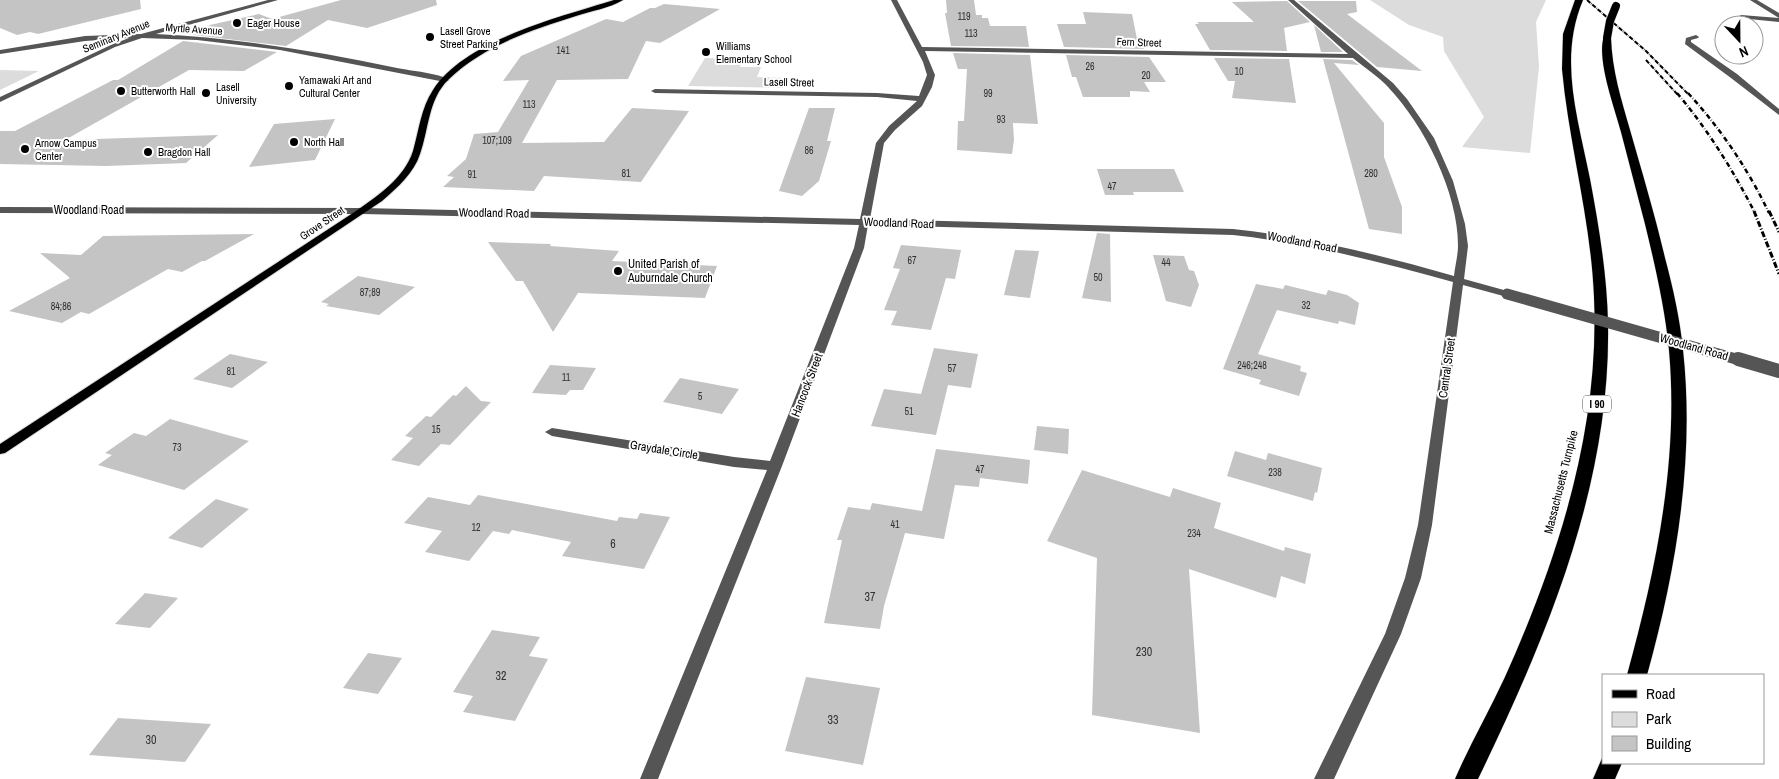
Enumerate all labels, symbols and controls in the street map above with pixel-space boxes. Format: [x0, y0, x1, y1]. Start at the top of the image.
house number: 119 [957, 10, 971, 23]
north arrow [1714, 15, 1764, 65]
street label: Seminary Avenue [80, 16, 152, 56]
place label: Eager House [247, 16, 300, 30]
marker: Eager House [231, 17, 243, 29]
street label: Myrtle Avenue [165, 20, 223, 38]
place label: Lasell Grove Street Parking [440, 24, 498, 51]
house number: 113 [964, 27, 978, 40]
marker: Lasell Grove Street Parking [424, 31, 436, 43]
street label: Fern Street [1116, 34, 1162, 50]
place label: Williams Elementary School [716, 39, 792, 66]
text: N [1737, 42, 1751, 62]
house number: 141 [556, 44, 570, 57]
marker: Williams Elementary School [700, 46, 712, 58]
house number: 26 [1085, 60, 1095, 73]
house number: 10 [1234, 65, 1244, 78]
house number: 20 [1141, 69, 1151, 82]
place label: Yamawaki Art and Cultural Center [299, 73, 372, 100]
street label: Lasell Street [764, 75, 815, 89]
place label: Lasell University [216, 80, 257, 107]
marker: Yamawaki Art and Cultural Center [283, 80, 295, 92]
place label: Butterworth Hall [131, 84, 195, 98]
marker: Butterworth Hall [115, 85, 127, 97]
marker: Lasell University [200, 87, 212, 99]
house number: 99 [983, 87, 993, 100]
house number: 113 [522, 98, 536, 111]
house number: 93 [996, 113, 1006, 126]
house number: 107;109 [482, 134, 512, 147]
place label: North Hall [304, 135, 344, 149]
place label: Arnow Campus Center [34, 136, 97, 163]
marker: North Hall [288, 136, 300, 148]
marker: Arnow Campus Center [19, 143, 31, 155]
house number: 86 [804, 144, 814, 157]
place label: Bragdon Hall [158, 145, 210, 159]
marker: Bragdon Hall [142, 146, 154, 158]
house number: 81 [621, 167, 631, 180]
house number: 280 [1364, 167, 1378, 180]
house number: 91 [467, 168, 477, 181]
house number: 47 [1107, 180, 1117, 193]
street label: Woodland Road [54, 202, 124, 218]
street label: Grove Street [297, 203, 348, 243]
street label: Woodland Road [459, 204, 529, 222]
street label: Woodland Road [864, 214, 934, 232]
street label: Woodland Road [1266, 227, 1338, 257]
house number: 67 [907, 254, 917, 267]
place label: United Parish of Auburndale Church [627, 256, 713, 286]
house number: 44 [1161, 256, 1171, 269]
marker: United Parish of Auburndale Church [612, 265, 624, 277]
house number: 50 [1093, 271, 1103, 284]
house number: 87;89 [360, 286, 381, 299]
house number: 32 [1301, 299, 1311, 312]
house number: 84;86 [51, 300, 72, 313]
street label: Woodland Road [1658, 330, 1730, 364]
street label: Central Street [1435, 337, 1459, 399]
street label: Hancock Street [787, 350, 827, 419]
house number: 246;248 [1237, 359, 1267, 372]
house number: 57 [947, 362, 957, 375]
house number: 81 [226, 365, 236, 378]
house number: 11 [562, 371, 571, 384]
house number: 5 [698, 390, 703, 403]
road number: I 90 [1583, 396, 1611, 412]
house number: 51 [904, 405, 914, 418]
house number: 15 [431, 423, 441, 436]
street label: Massachusetts Turnpike [1540, 429, 1582, 535]
street label: Graydale Circle [629, 437, 699, 463]
house number: 73 [172, 441, 182, 454]
house number: 47 [975, 463, 985, 476]
house number: 238 [1268, 466, 1282, 479]
house number: 41 [890, 518, 900, 531]
house number: 12 [471, 521, 481, 534]
house number: 234 [1187, 527, 1201, 540]
house number: 6 [610, 536, 616, 552]
house number: 37 [865, 589, 876, 605]
house number: 230 [1136, 644, 1152, 660]
house number: 32 [496, 668, 506, 684]
legend [1602, 674, 1764, 764]
text: Road [1646, 683, 1675, 704]
text: Park [1646, 708, 1672, 729]
house number: 33 [828, 712, 838, 728]
house number: 30 [146, 732, 156, 748]
text: Building [1646, 733, 1691, 754]

